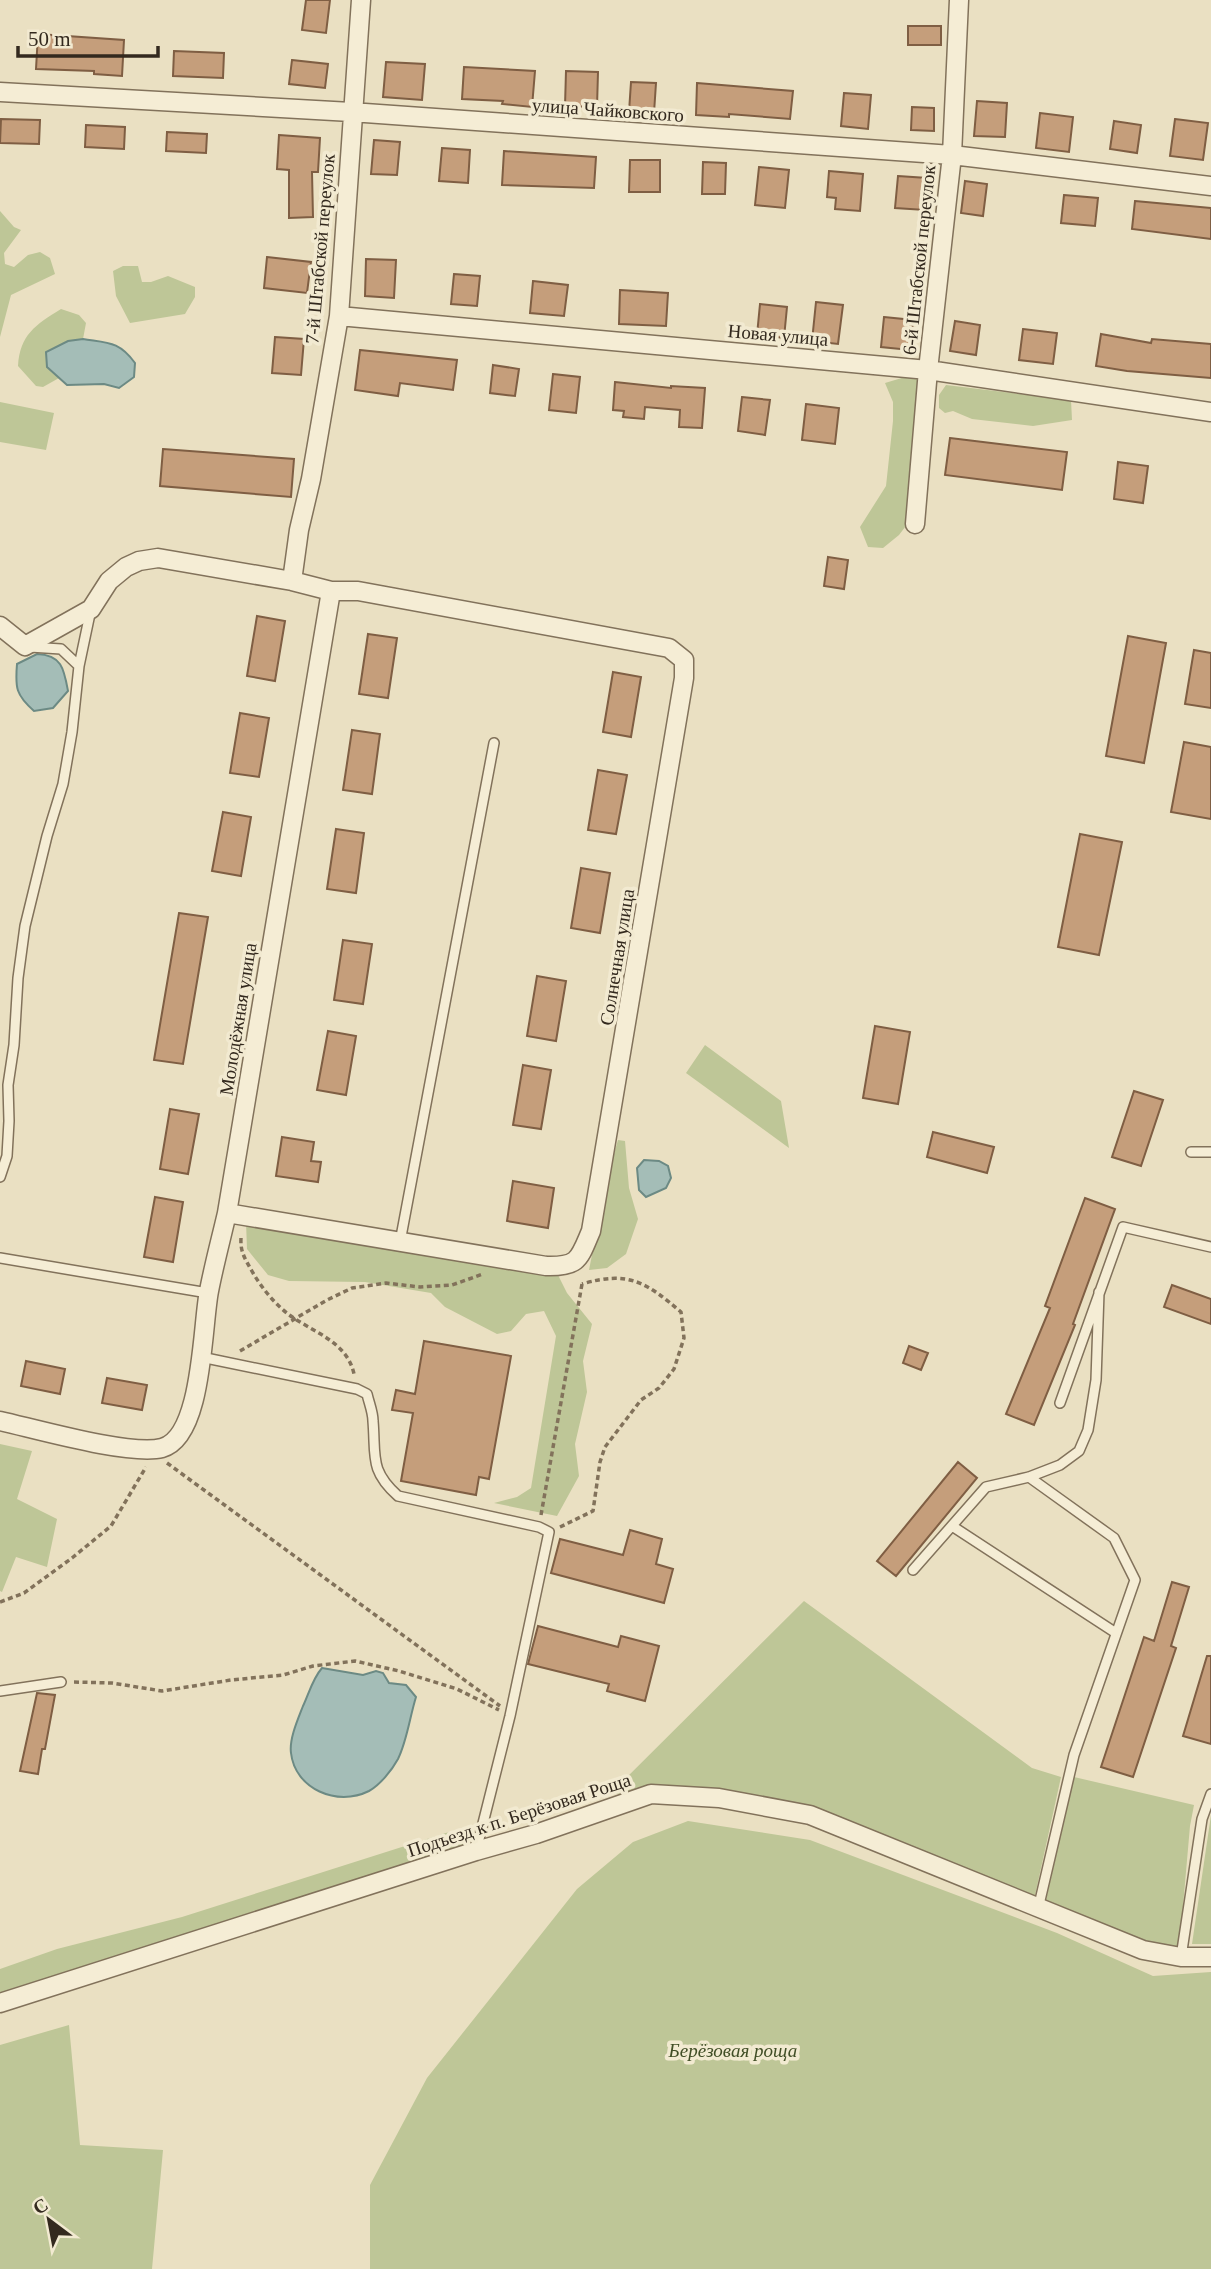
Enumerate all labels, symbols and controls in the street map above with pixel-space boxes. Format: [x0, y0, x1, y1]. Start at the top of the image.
scale bar [18, 14, 158, 58]
text: 50 m [28, 27, 71, 51]
street label: улица Чайковского [531, 94, 685, 126]
street label: 7-й Штабской переулок [301, 152, 339, 345]
street label: 6-й Штабской переулок [899, 163, 939, 356]
street label: Новая улица [727, 320, 830, 350]
street label: Солнечная улица [596, 887, 638, 1027]
street label: Молодёжная улица [216, 941, 261, 1097]
street label: Подъезд к п. Берёзовая Роща [405, 1769, 634, 1861]
park label: Берёзовая роща [668, 2040, 797, 2061]
north arrow [14, 2185, 84, 2255]
text: С [29, 2193, 52, 2219]

